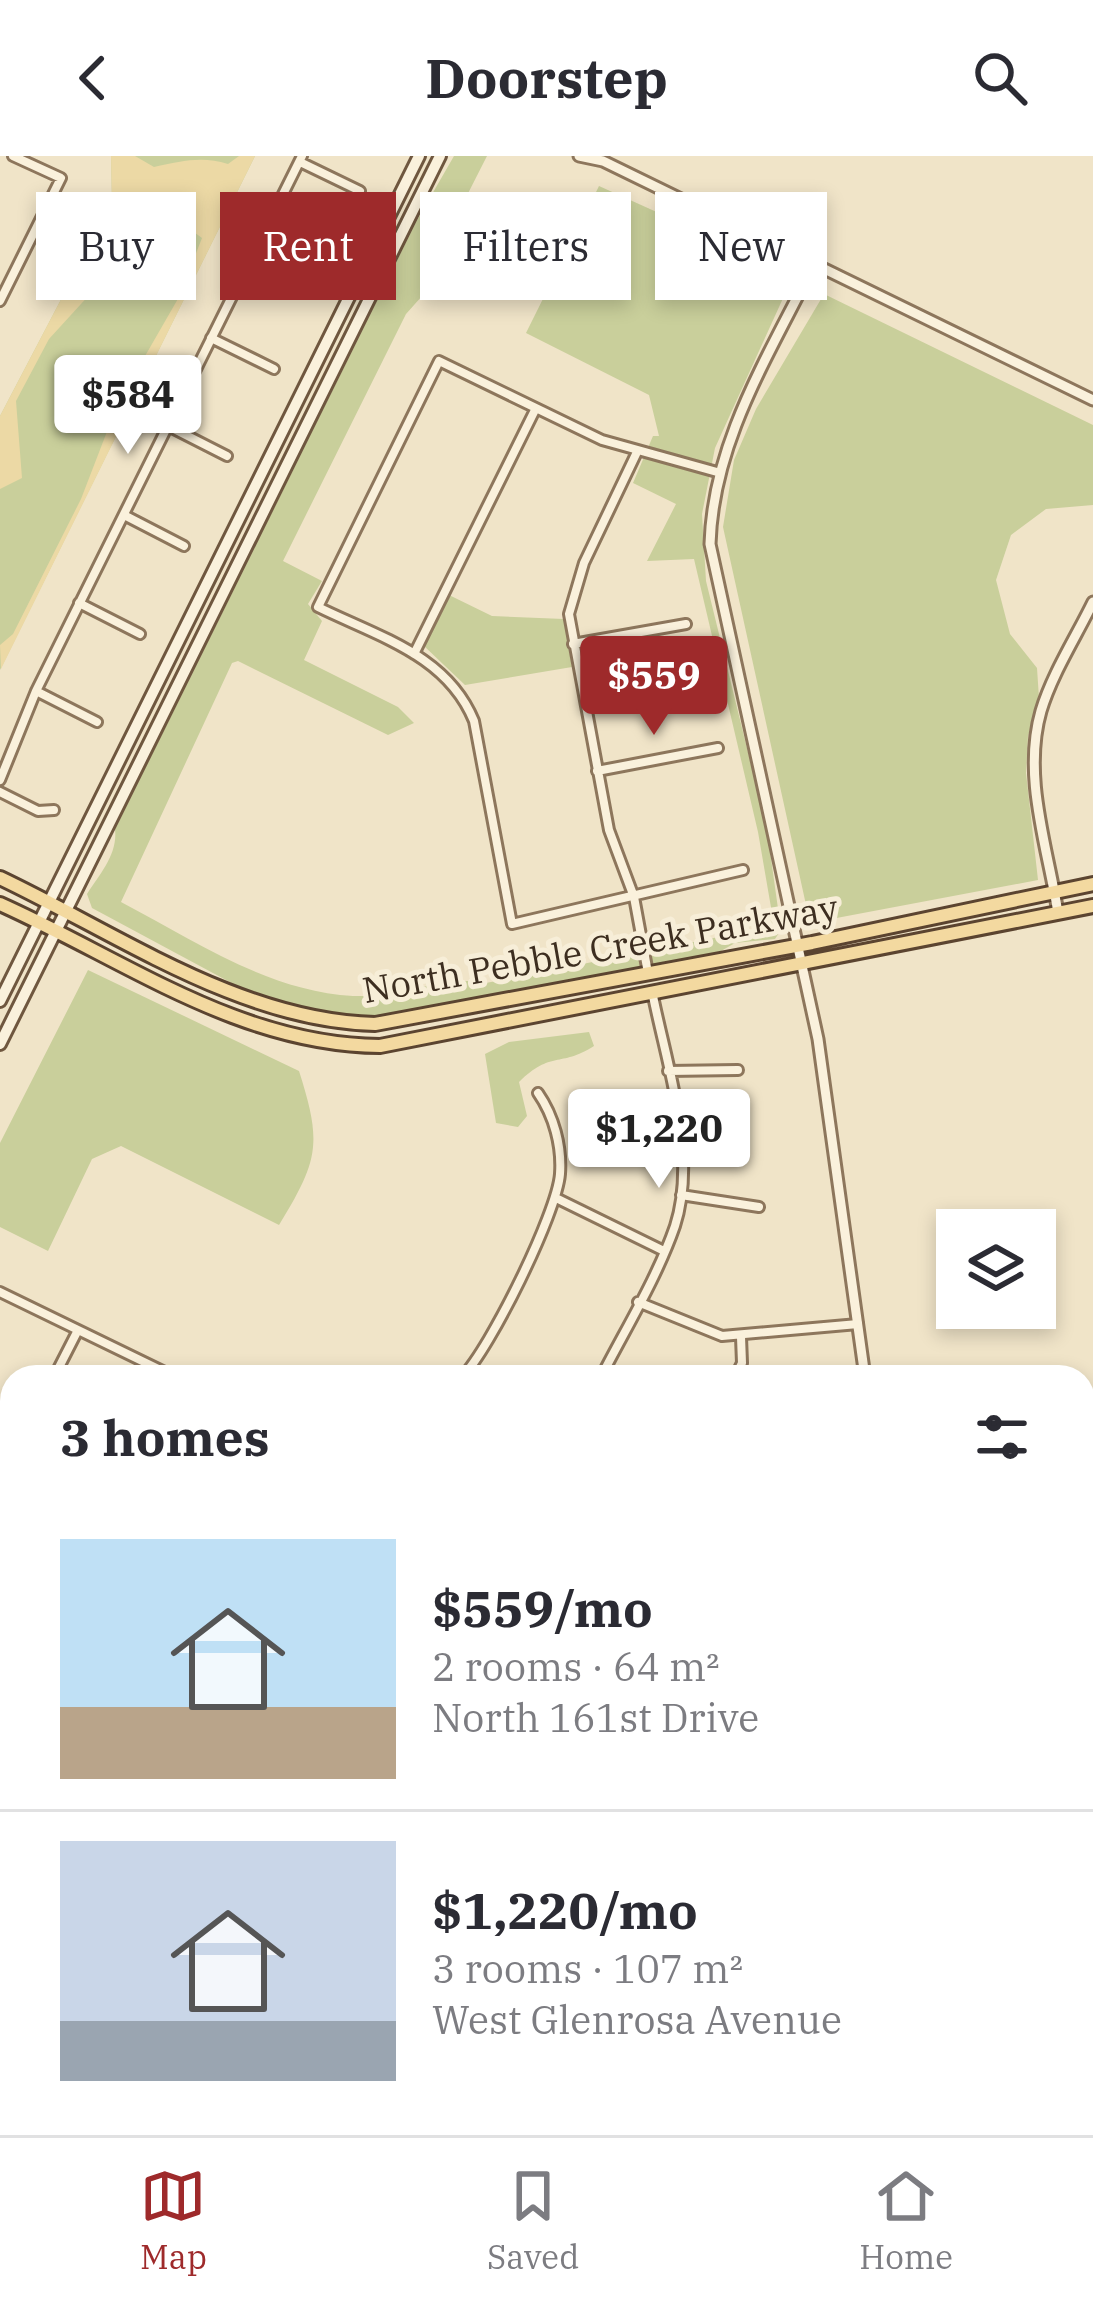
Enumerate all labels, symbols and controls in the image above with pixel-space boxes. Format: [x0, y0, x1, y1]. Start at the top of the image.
text: Doorstep [425, 43, 668, 113]
icon: back [60, 45, 126, 111]
icon: search [967, 45, 1033, 111]
chip: Buy [36, 192, 196, 300]
chip: Rent [220, 192, 396, 300]
chip: Filters [420, 192, 631, 300]
chip: New [655, 192, 827, 300]
pin: $584 [57, 355, 199, 457]
text: $584 [81, 368, 175, 419]
pin: $559 [583, 636, 725, 738]
text: $559 [607, 649, 701, 700]
street label: North Pebble Creek Parkway [359, 883, 842, 1013]
pin: $1,220 [561, 1089, 757, 1191]
text: $1,220 [595, 1102, 723, 1153]
map controls [936, 1209, 1056, 1329]
button: layers [936, 1209, 1056, 1329]
text: 3 homes [60, 1404, 270, 1470]
icon: filters [969, 1404, 1035, 1470]
text: $559/mo [432, 1575, 653, 1641]
icon: home [156, 1587, 300, 1731]
text: 2 rooms · 64 m² [432, 1641, 720, 1692]
text: North 161st Drive [432, 1692, 759, 1743]
text: $1,220/mo [432, 1877, 698, 1943]
icon: home [156, 1889, 300, 2033]
text: 3 rooms · 107 m² [432, 1943, 743, 1994]
text: West Glenrosa Avenue [432, 1994, 842, 2045]
tab: Map [140, 2163, 207, 2278]
tab: Saved [487, 2163, 579, 2278]
tab: Home [859, 2163, 953, 2278]

